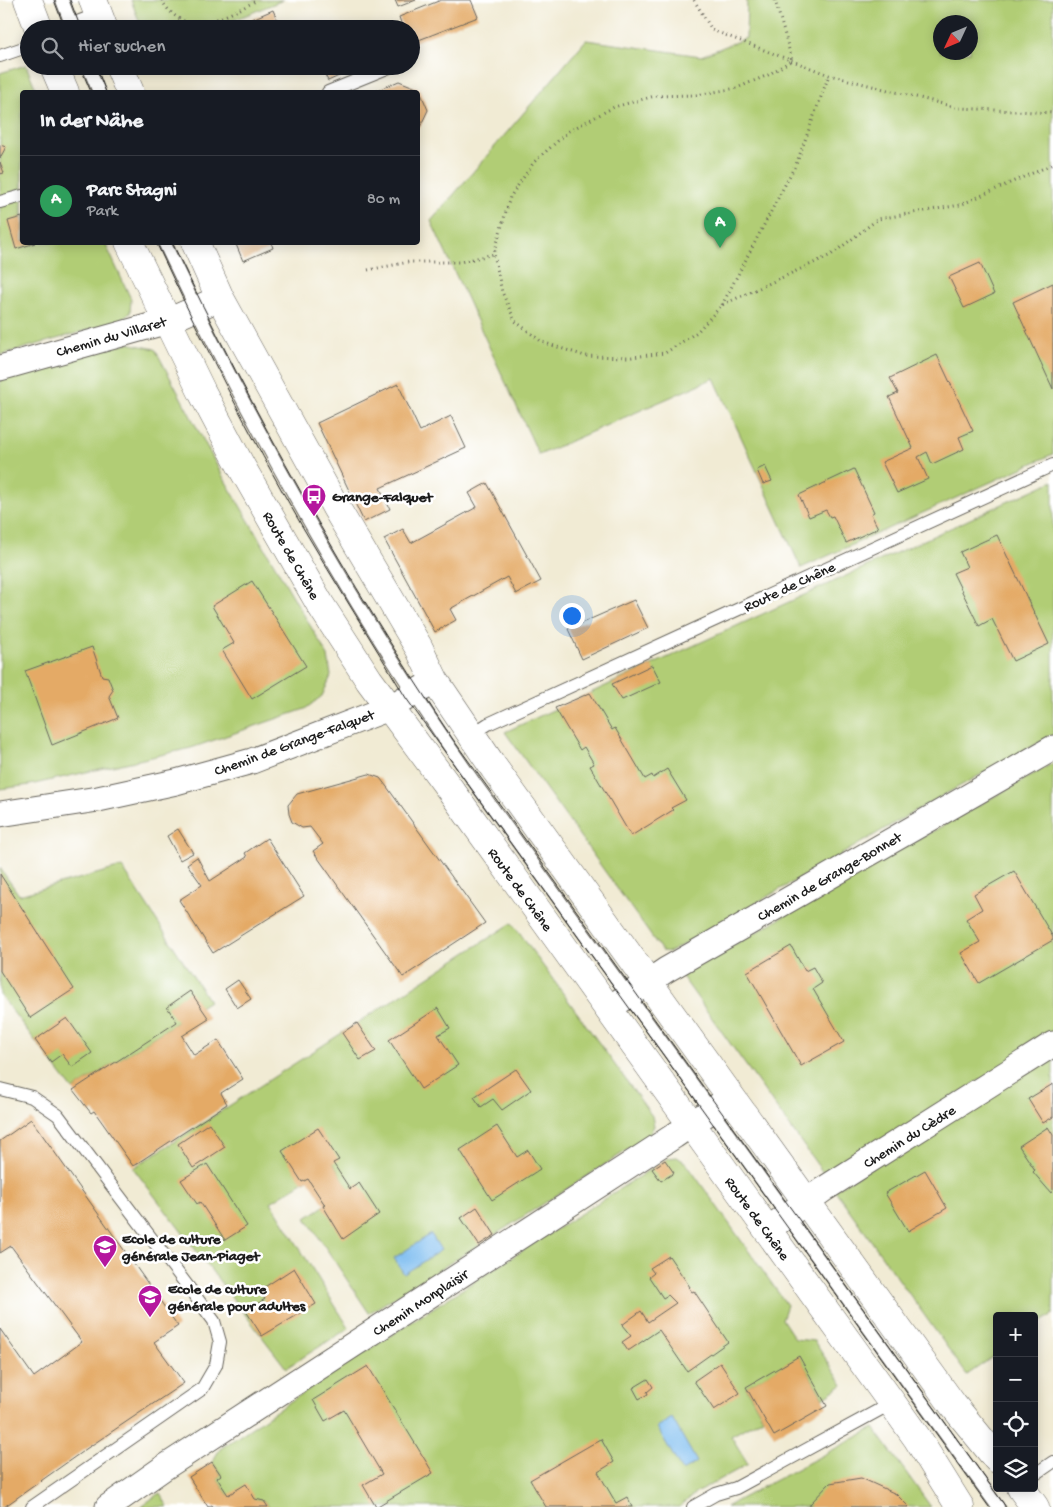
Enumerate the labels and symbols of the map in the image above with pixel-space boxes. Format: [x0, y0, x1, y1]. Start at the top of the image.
north arrow [933, 15, 978, 60]
pin: A [704, 207, 736, 248]
street label: Chemin du Villaret [54, 313, 170, 362]
bus stop icon: Grange-Falquet [301, 483, 327, 517]
place label: Grange-Falquet [332, 489, 434, 507]
street label: Route de Chêne [258, 509, 323, 604]
street label: Route de Chêne [741, 559, 839, 617]
your location [559, 603, 585, 629]
street label: Chemin de Grange-Falquet [212, 706, 379, 781]
street label: Chemin de Grange-Bonnet [755, 828, 907, 926]
street label: Route de Chêne [483, 845, 556, 936]
street label: Chemin du Cèdre [861, 1102, 960, 1173]
street label: Route de Chêne [720, 1174, 793, 1265]
place label: Ecole de culture générale Jean-Piaget [121, 1231, 261, 1266]
school or university icon: Ecole de culture générale Jean-Piaget [92, 1234, 118, 1268]
street label: Chemin Monplaisir [370, 1265, 474, 1341]
place label: Ecole de culture générale pour adultes [167, 1281, 307, 1316]
school or university icon: Ecole de culture générale pour adultes [137, 1284, 163, 1318]

